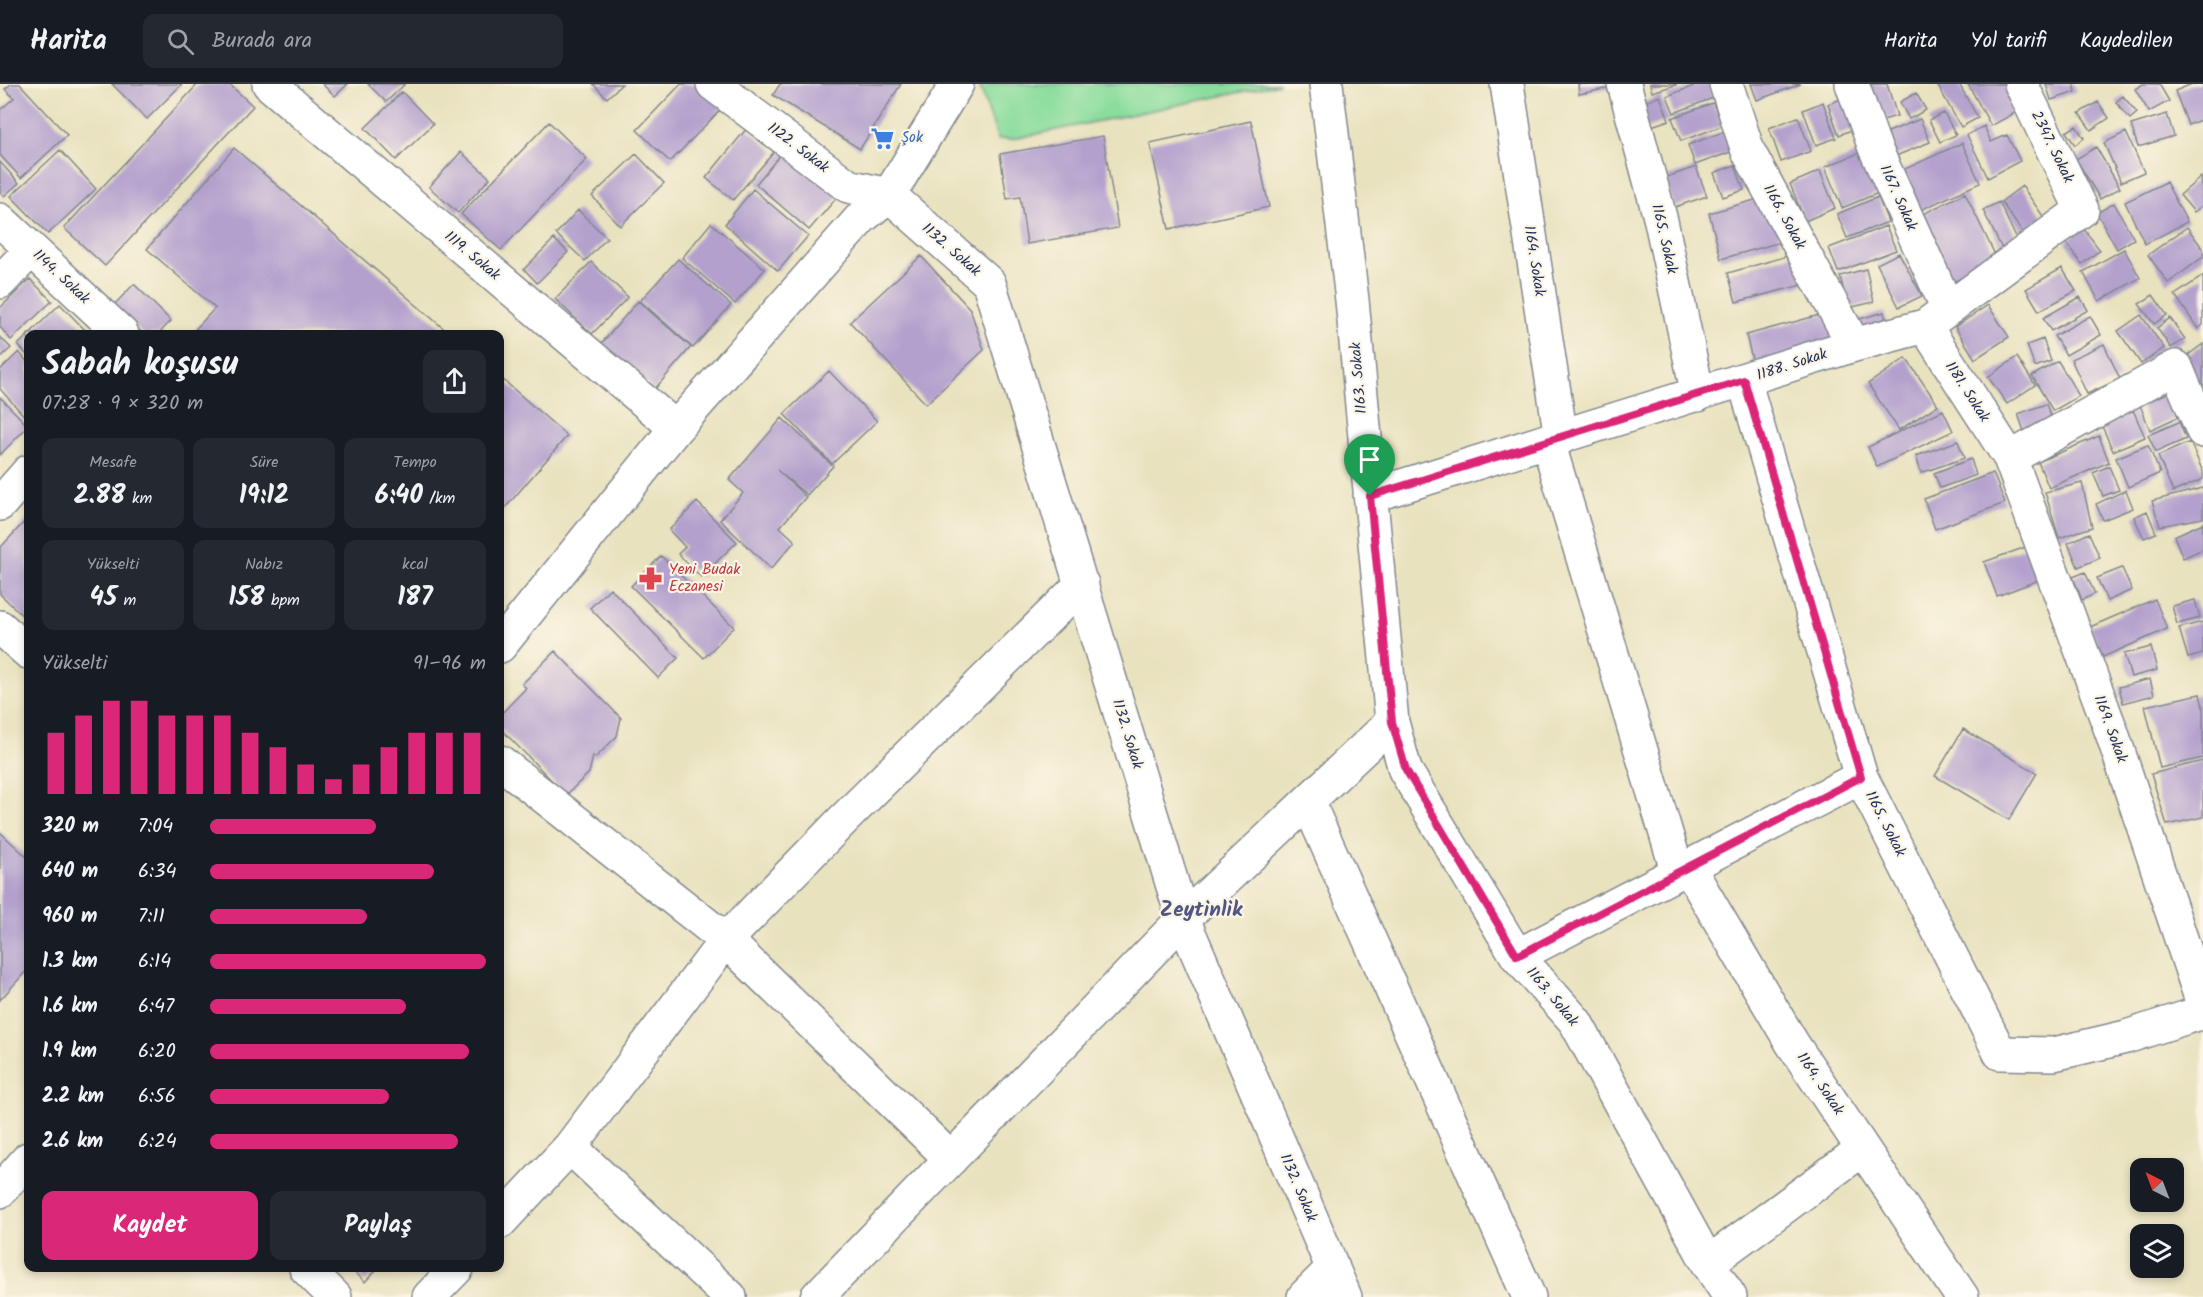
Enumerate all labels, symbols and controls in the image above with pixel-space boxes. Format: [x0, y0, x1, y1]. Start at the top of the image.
search box [143, 14, 563, 68]
text: Harita [30, 19, 107, 64]
text: Burada ara [212, 24, 312, 59]
icon: search [164, 25, 197, 58]
text: Harita [1884, 25, 1938, 58]
text: Yol tarifi [1971, 25, 2047, 58]
text: Kaydedilen [2080, 25, 2173, 58]
street label: 2347. Sokak [2024, 107, 2080, 188]
street label: 1122. Sokak [762, 117, 835, 180]
supermarket icon: Şok [870, 125, 896, 151]
place label: Şok [901, 126, 924, 150]
street label: 1167. Sokak [1873, 161, 1924, 236]
street label: 1166. Sokak [1756, 180, 1812, 255]
street label: 1165. Sokak [1644, 202, 1684, 277]
street label: 1132. Sokak [916, 217, 987, 283]
street label: 1164. Sokak [1517, 224, 1552, 299]
street label: 1119. Sokak [439, 225, 506, 287]
street label: 1144. Sokak [27, 244, 96, 311]
text: Sabah koşusu [42, 339, 238, 392]
street label: 1163. Sokak [1344, 340, 1374, 415]
street label: 1188. Sokak [1754, 342, 1831, 388]
button: share [423, 350, 486, 413]
street label: 1181. Sokak [1938, 357, 1996, 428]
text: 07:28 · 9 × 320 m [42, 388, 203, 420]
pin [1344, 434, 1395, 496]
icon: arrive [1353, 443, 1386, 476]
text: Mesafe [89, 450, 137, 475]
text: Süre [250, 450, 278, 475]
text: Tempo [393, 450, 437, 475]
text: 2.88 [74, 475, 126, 517]
text: 19:12 [239, 475, 289, 517]
text: 6:40 [375, 475, 423, 517]
text: km [126, 486, 152, 511]
text: /km [423, 486, 455, 511]
text: Yükselti [87, 552, 139, 577]
text: Nabız [245, 552, 283, 577]
text: kcal [402, 552, 428, 577]
place label: Yeni Budak Eczanesi [669, 558, 741, 599]
pharmacy icon: Yeni Budak Eczanesi [638, 566, 664, 592]
text: 45 [90, 577, 117, 619]
text: 158 [228, 577, 265, 619]
text: 187 [397, 577, 433, 619]
text: m [117, 588, 136, 613]
text: bpm [265, 588, 300, 613]
text: Yükselti [42, 648, 107, 680]
text: 91–96 m [413, 648, 486, 680]
street label: 1169. Sokak [2087, 692, 2134, 767]
street label: 1132. Sokak [1105, 696, 1149, 773]
street label: 1165. Sokak [1858, 787, 1912, 862]
text: 320 m [42, 811, 99, 843]
text: 7:04 [138, 811, 173, 843]
text: 640 m [42, 856, 98, 888]
text: 6:34 [138, 856, 176, 888]
district label: Zeytinlik [1160, 894, 1243, 927]
text: 960 m [42, 901, 97, 933]
text: 7:11 [138, 901, 165, 933]
text: 1.3 km [42, 946, 98, 978]
text: 6:14 [138, 946, 171, 978]
street label: 1163. Sokak [1520, 962, 1585, 1033]
text: 1.6 km [42, 991, 98, 1023]
text: 6:47 [138, 991, 174, 1023]
text: 1.9 km [42, 1036, 97, 1068]
text: 6:20 [138, 1036, 176, 1068]
street label: 1164. Sokak [1790, 1048, 1850, 1121]
text: 2.2 km [42, 1081, 104, 1113]
text: 6:56 [138, 1081, 176, 1113]
text: 2.6 km [42, 1126, 103, 1158]
text: 6:24 [138, 1126, 177, 1158]
street label: 1132. Sokak [1273, 1150, 1324, 1227]
north arrow [2130, 1158, 2184, 1212]
map controls [2130, 1158, 2184, 1278]
button: Kaydet [42, 1191, 258, 1260]
button: Paylaş [270, 1191, 486, 1260]
button: layers [2130, 1224, 2184, 1278]

